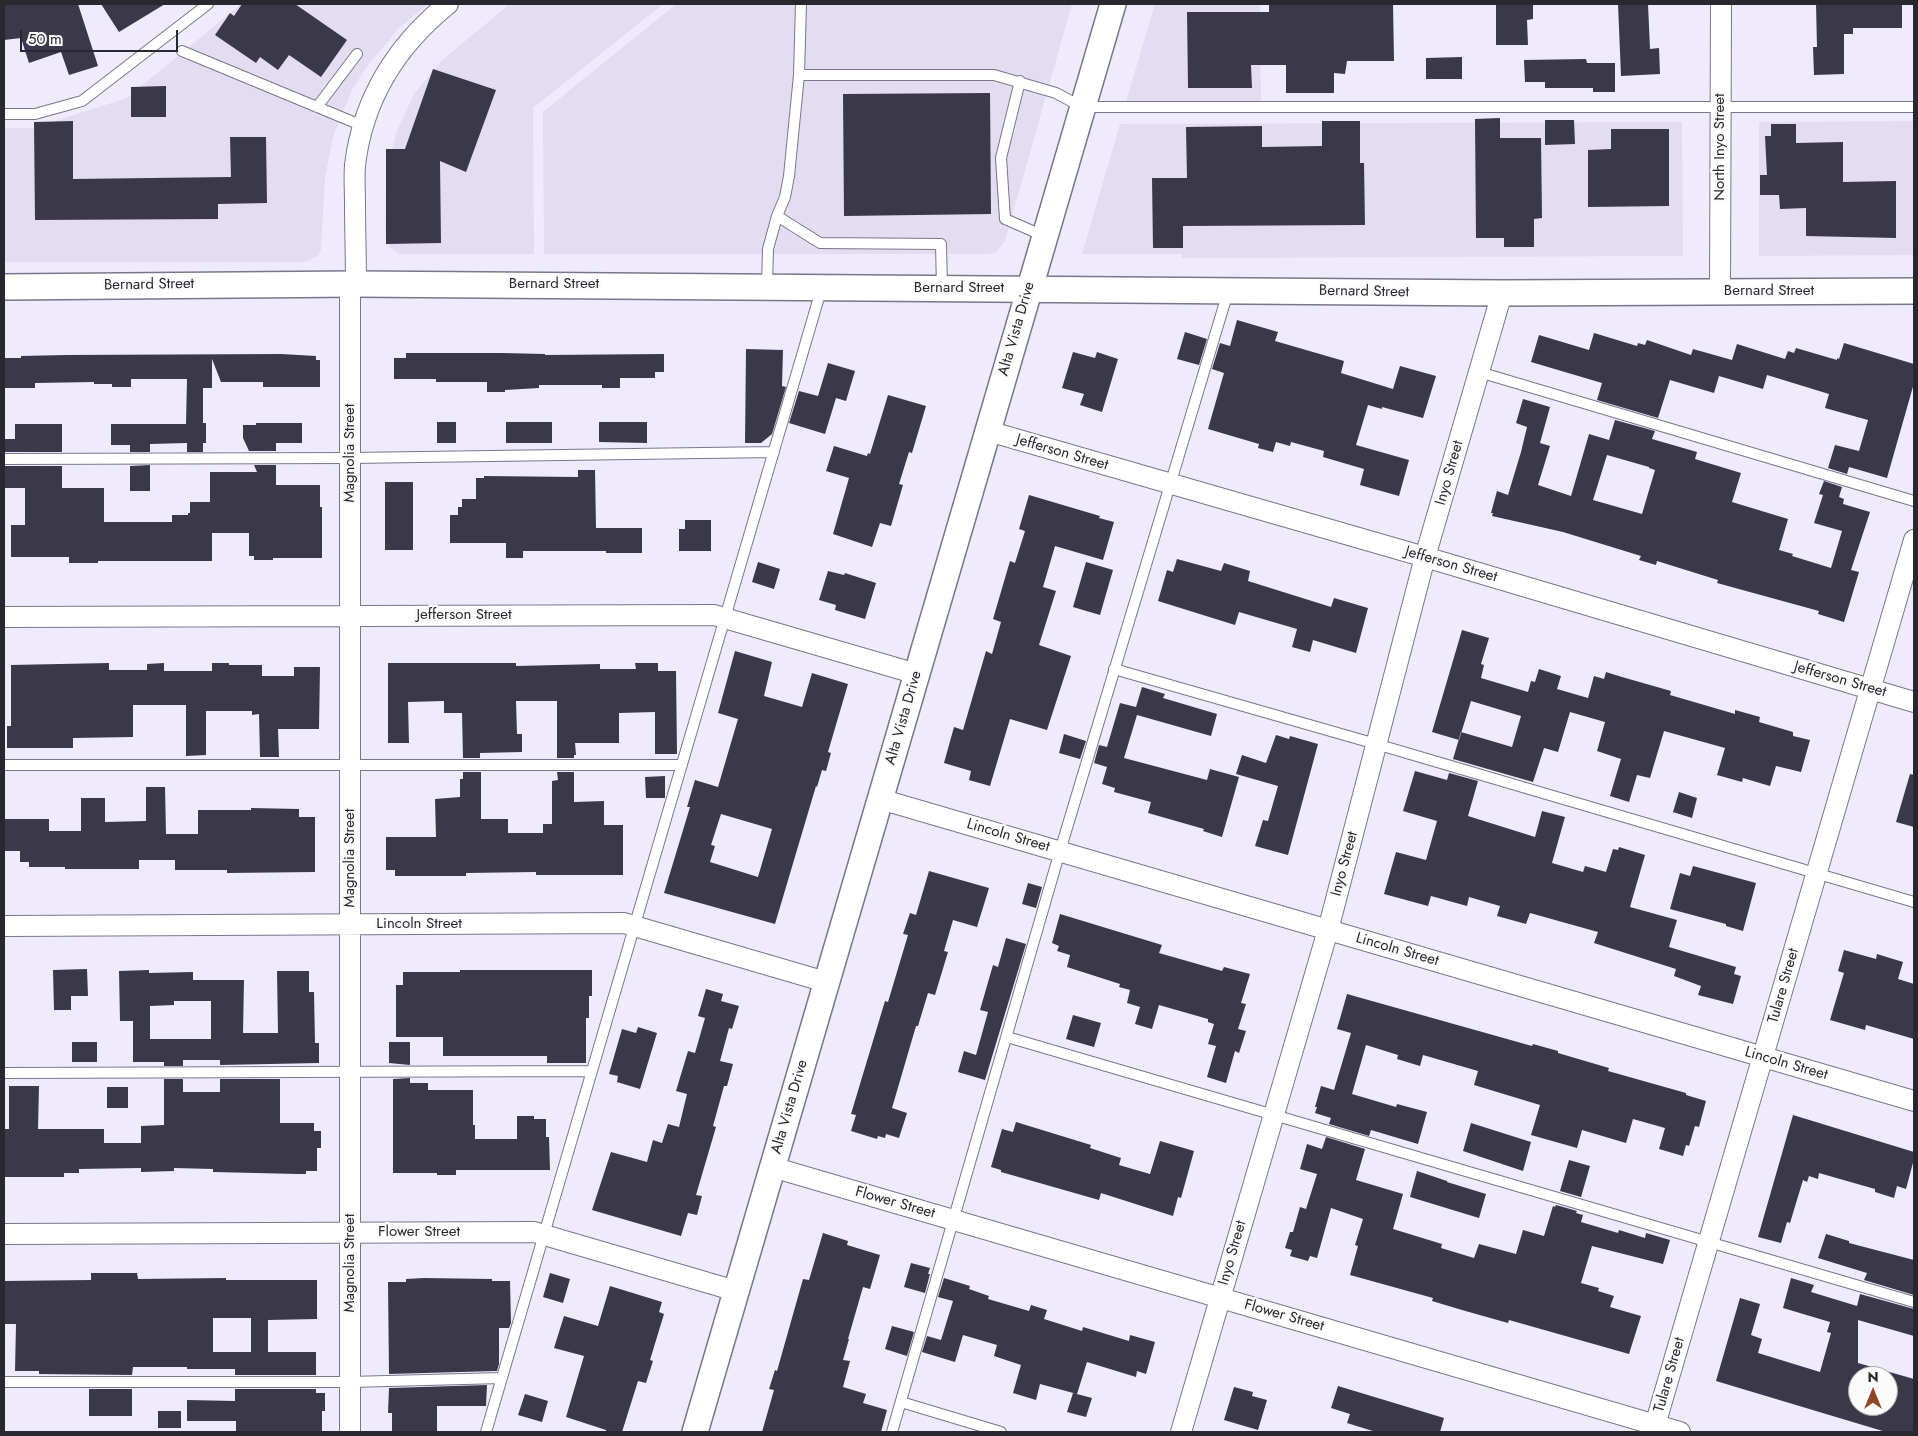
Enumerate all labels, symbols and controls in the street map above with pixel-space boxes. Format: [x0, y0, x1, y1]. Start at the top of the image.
scale bar [22, 20, 180, 52]
text: 50 m [28, 28, 62, 50]
street label: North Inyo Street [1711, 93, 1729, 201]
street label: Bernard Street [104, 275, 194, 295]
street label: Bernard Street [509, 275, 599, 293]
street label: Bernard Street [914, 279, 1004, 297]
street label: Alta Vista Drive [995, 280, 1039, 378]
street label: Bernard Street [1319, 282, 1409, 302]
street label: Bernard Street [1724, 282, 1814, 300]
street label: Magnolia Street [341, 404, 359, 502]
street label: Jefferson Street [1014, 431, 1110, 475]
street label: Inyo Street [1432, 439, 1468, 507]
street label: Jefferson Street [1403, 543, 1499, 587]
street label: Jefferson Street [416, 606, 512, 624]
street label: Jefferson Street [1792, 658, 1888, 702]
street label: Alta Vista Drive [882, 669, 926, 767]
street label: Magnolia Street [341, 809, 359, 907]
street label: Lincoln Street [964, 816, 1052, 856]
street label: Inyo Street [1328, 830, 1362, 898]
street label: Lincoln Street [376, 915, 462, 933]
street label: Lincoln Street [1353, 930, 1441, 970]
street label: Tulare Street [1765, 946, 1803, 1026]
street label: Lincoln Street [1742, 1044, 1830, 1084]
street label: Alta Vista Drive [768, 1058, 812, 1156]
street label: Flower Street [853, 1183, 937, 1223]
street label: Magnolia Street [341, 1214, 359, 1312]
street label: Inyo Street [1215, 1219, 1251, 1287]
street label: Flower Street [378, 1223, 460, 1241]
street label: Flower Street [1242, 1296, 1326, 1336]
street label: Tulare Street [1651, 1335, 1689, 1415]
north arrow [1848, 1366, 1898, 1416]
text: N [1867, 1367, 1879, 1387]

